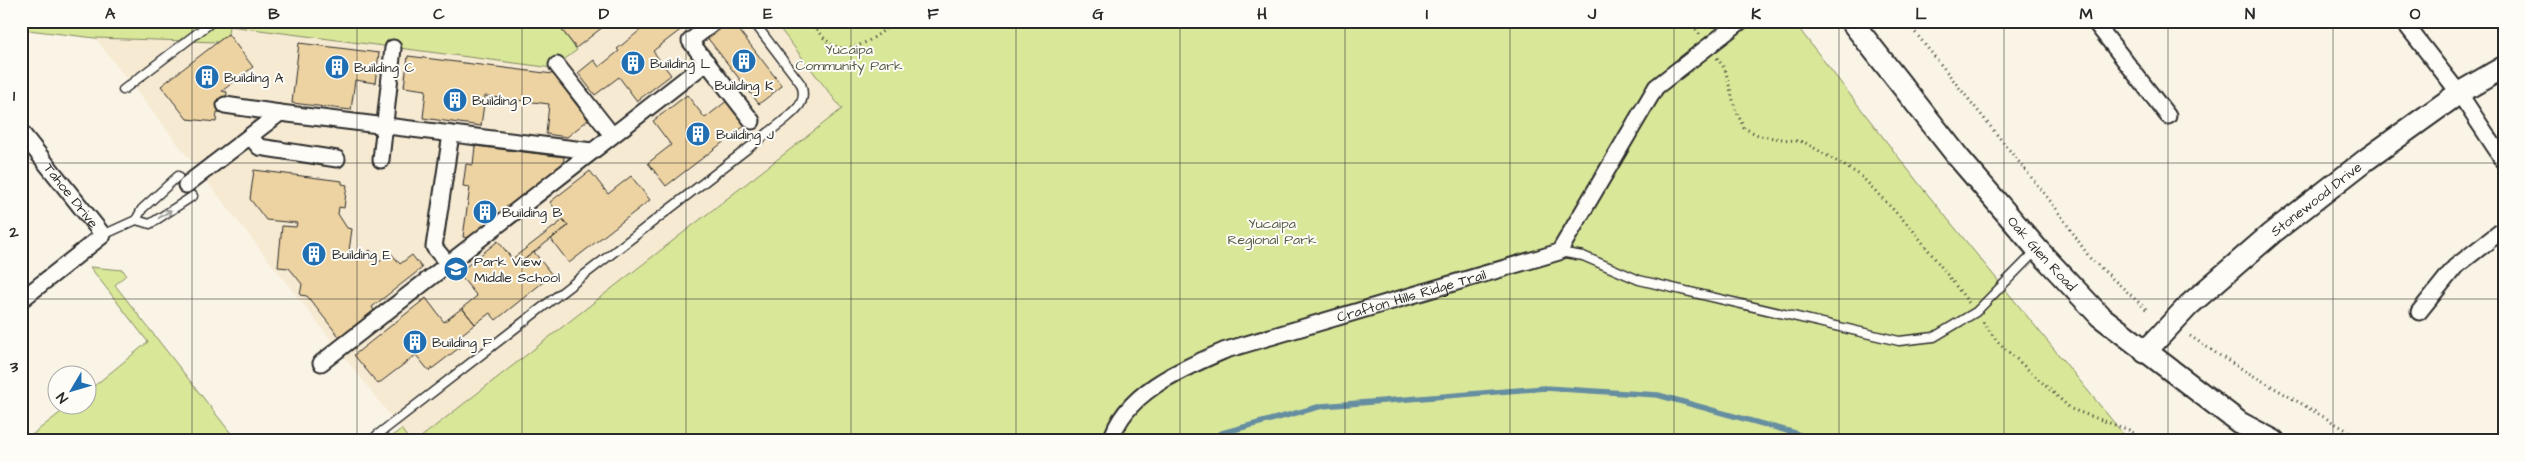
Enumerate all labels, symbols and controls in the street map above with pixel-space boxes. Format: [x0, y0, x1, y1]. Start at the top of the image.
text: A [105, 3, 116, 25]
text: B [268, 3, 280, 25]
text: C [433, 3, 445, 25]
text: D [599, 3, 610, 25]
text: E [763, 3, 773, 25]
text: F [927, 3, 939, 25]
text: G [1092, 3, 1104, 25]
text: H [1257, 3, 1267, 25]
text: I [1426, 3, 1428, 25]
text: J [1587, 3, 1597, 25]
text: K [1751, 3, 1761, 25]
text: L [1915, 3, 1927, 25]
text: M [2079, 3, 2093, 25]
text: N [2245, 3, 2255, 25]
text: O [2410, 3, 2421, 25]
park label: Yucaipa Community Park [795, 40, 903, 76]
building icon: Building K [731, 48, 757, 74]
building icon: Building L [620, 50, 646, 76]
building icon: Building C [324, 54, 350, 80]
place label: Building L [650, 54, 711, 74]
place label: Building C [354, 58, 415, 78]
building icon: Building A [194, 64, 220, 90]
place label: Building A [224, 68, 284, 88]
place label: Building K [715, 76, 774, 96]
text: 1 [13, 85, 16, 107]
building icon: Building D [442, 87, 468, 113]
place label: Building D [472, 91, 532, 111]
building icon: Building J [685, 121, 711, 147]
place label: Building J [716, 125, 775, 145]
street label: Stonewood Drive [2267, 157, 2367, 241]
street label: Tahoe Drive [39, 159, 103, 233]
building icon: Building B [472, 199, 498, 225]
place label: Building B [502, 203, 563, 223]
one-way arrow [158, 208, 172, 218]
street label: Oak Glen Road [2002, 212, 2081, 296]
park label: Yucaipa Regional Park [1227, 214, 1317, 250]
text: 2 [8, 221, 19, 243]
building icon: Building E [301, 241, 327, 267]
place label: Building E [332, 245, 392, 265]
place label: Park View Middle School [474, 252, 560, 288]
school or university icon: Park View Middle School [443, 256, 469, 282]
street label: Crafton Hills Ridge Trail [1335, 265, 1489, 328]
building icon: Building F [402, 329, 428, 355]
place label: Building F [432, 333, 493, 353]
text: 3 [9, 356, 19, 378]
north arrow [48, 364, 98, 414]
text: N [52, 388, 73, 407]

